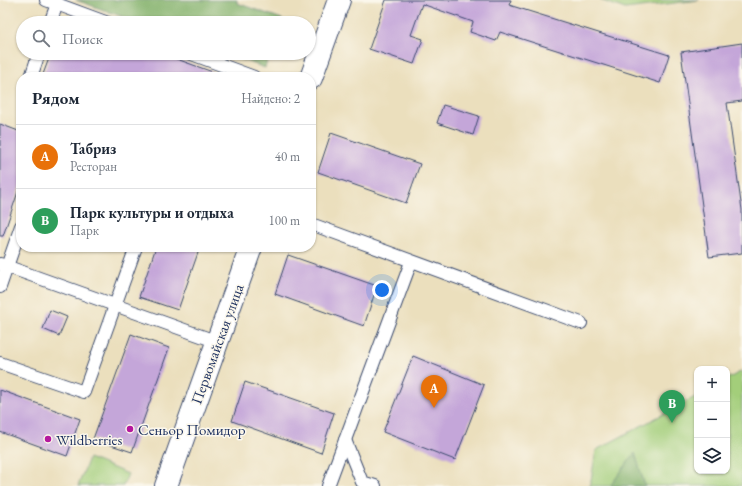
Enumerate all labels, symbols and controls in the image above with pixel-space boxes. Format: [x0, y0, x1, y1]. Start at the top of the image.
search box [16, 16, 316, 60]
icon: search [30, 27, 52, 49]
text: Поиск [62, 29, 103, 48]
text: Рядом [32, 87, 80, 109]
text: Найдено: 2 [241, 90, 300, 107]
text: Табриз [70, 139, 116, 158]
text: A [40, 148, 50, 165]
text: 40 m [275, 148, 300, 165]
text: Ресторан [70, 158, 117, 175]
text: Парк культуры и отдыха [70, 203, 234, 222]
text: B [41, 212, 49, 229]
text: 100 m [269, 212, 300, 229]
text: Парк [70, 222, 99, 239]
your location [372, 280, 392, 300]
street label: Первомайская улица [186, 281, 248, 407]
map controls [694, 366, 730, 474]
button: + [694, 366, 730, 402]
pin: A [421, 375, 447, 408]
pin: B [659, 390, 685, 423]
button: − [694, 402, 730, 438]
place label: Сеньор Помидор [138, 420, 246, 439]
marker: Сеньор Помидор [125, 424, 135, 434]
place label: Wildberries [56, 430, 122, 449]
marker: Wildberries [43, 434, 53, 444]
button: layers [694, 438, 730, 474]

